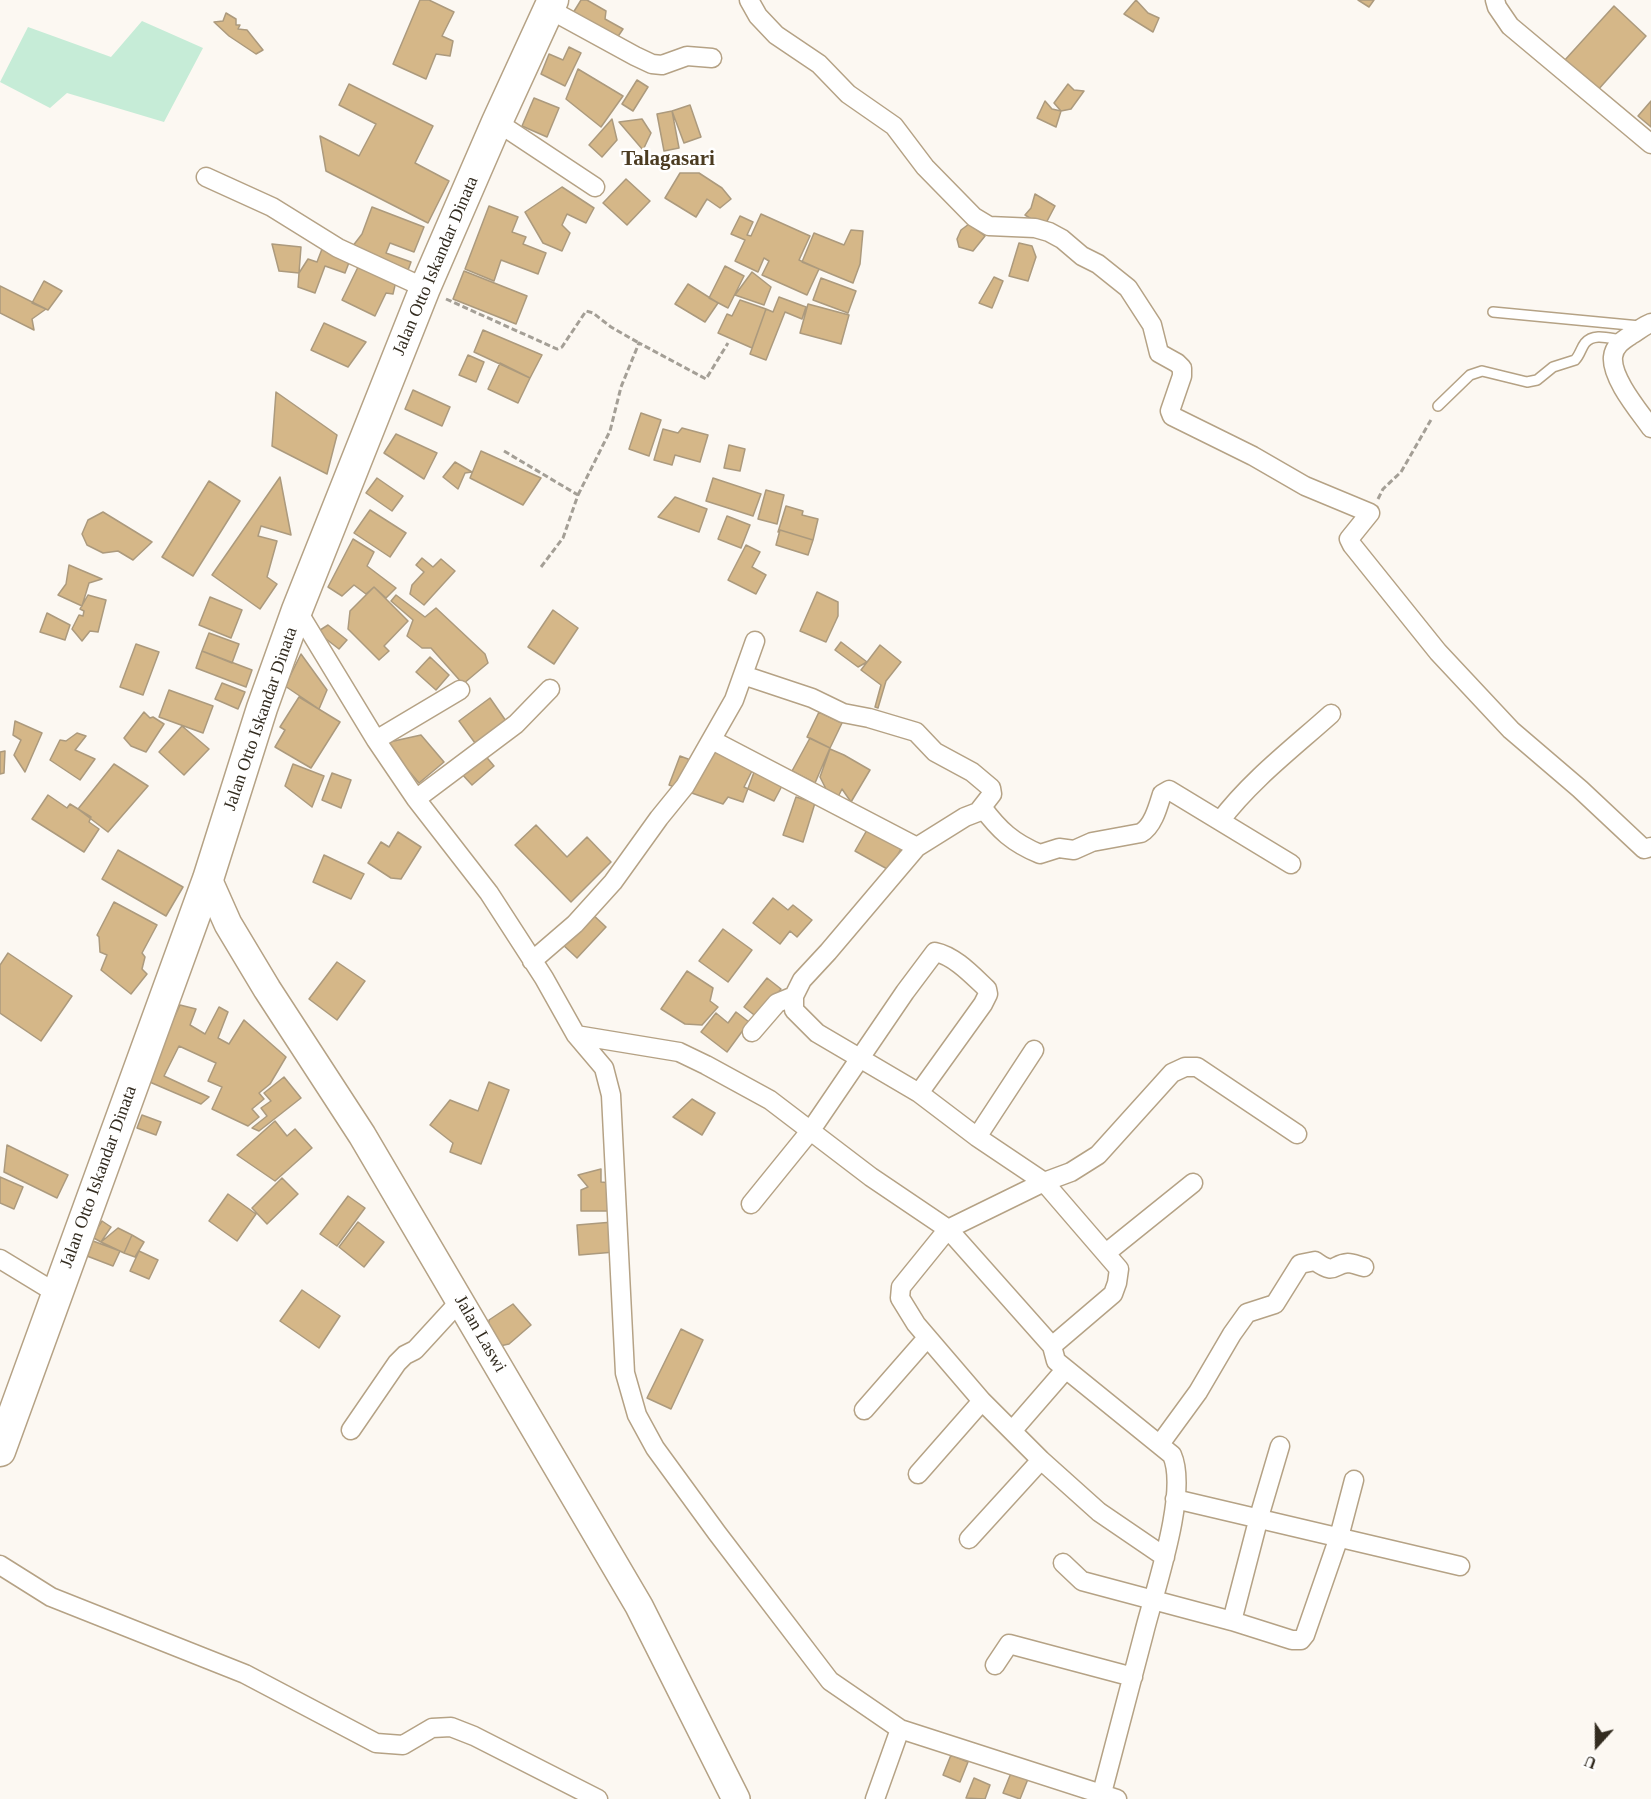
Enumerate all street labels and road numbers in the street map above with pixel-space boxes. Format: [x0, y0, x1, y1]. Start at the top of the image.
street label: Jalan Otto Iskandar Dinata [388, 173, 484, 359]
street label: Jalan Otto Iskandar Dinata [219, 625, 303, 813]
street label: Jalan Otto Iskandar Dinata [56, 1083, 142, 1271]
street label: Jalan Laswi [449, 1292, 511, 1376]

